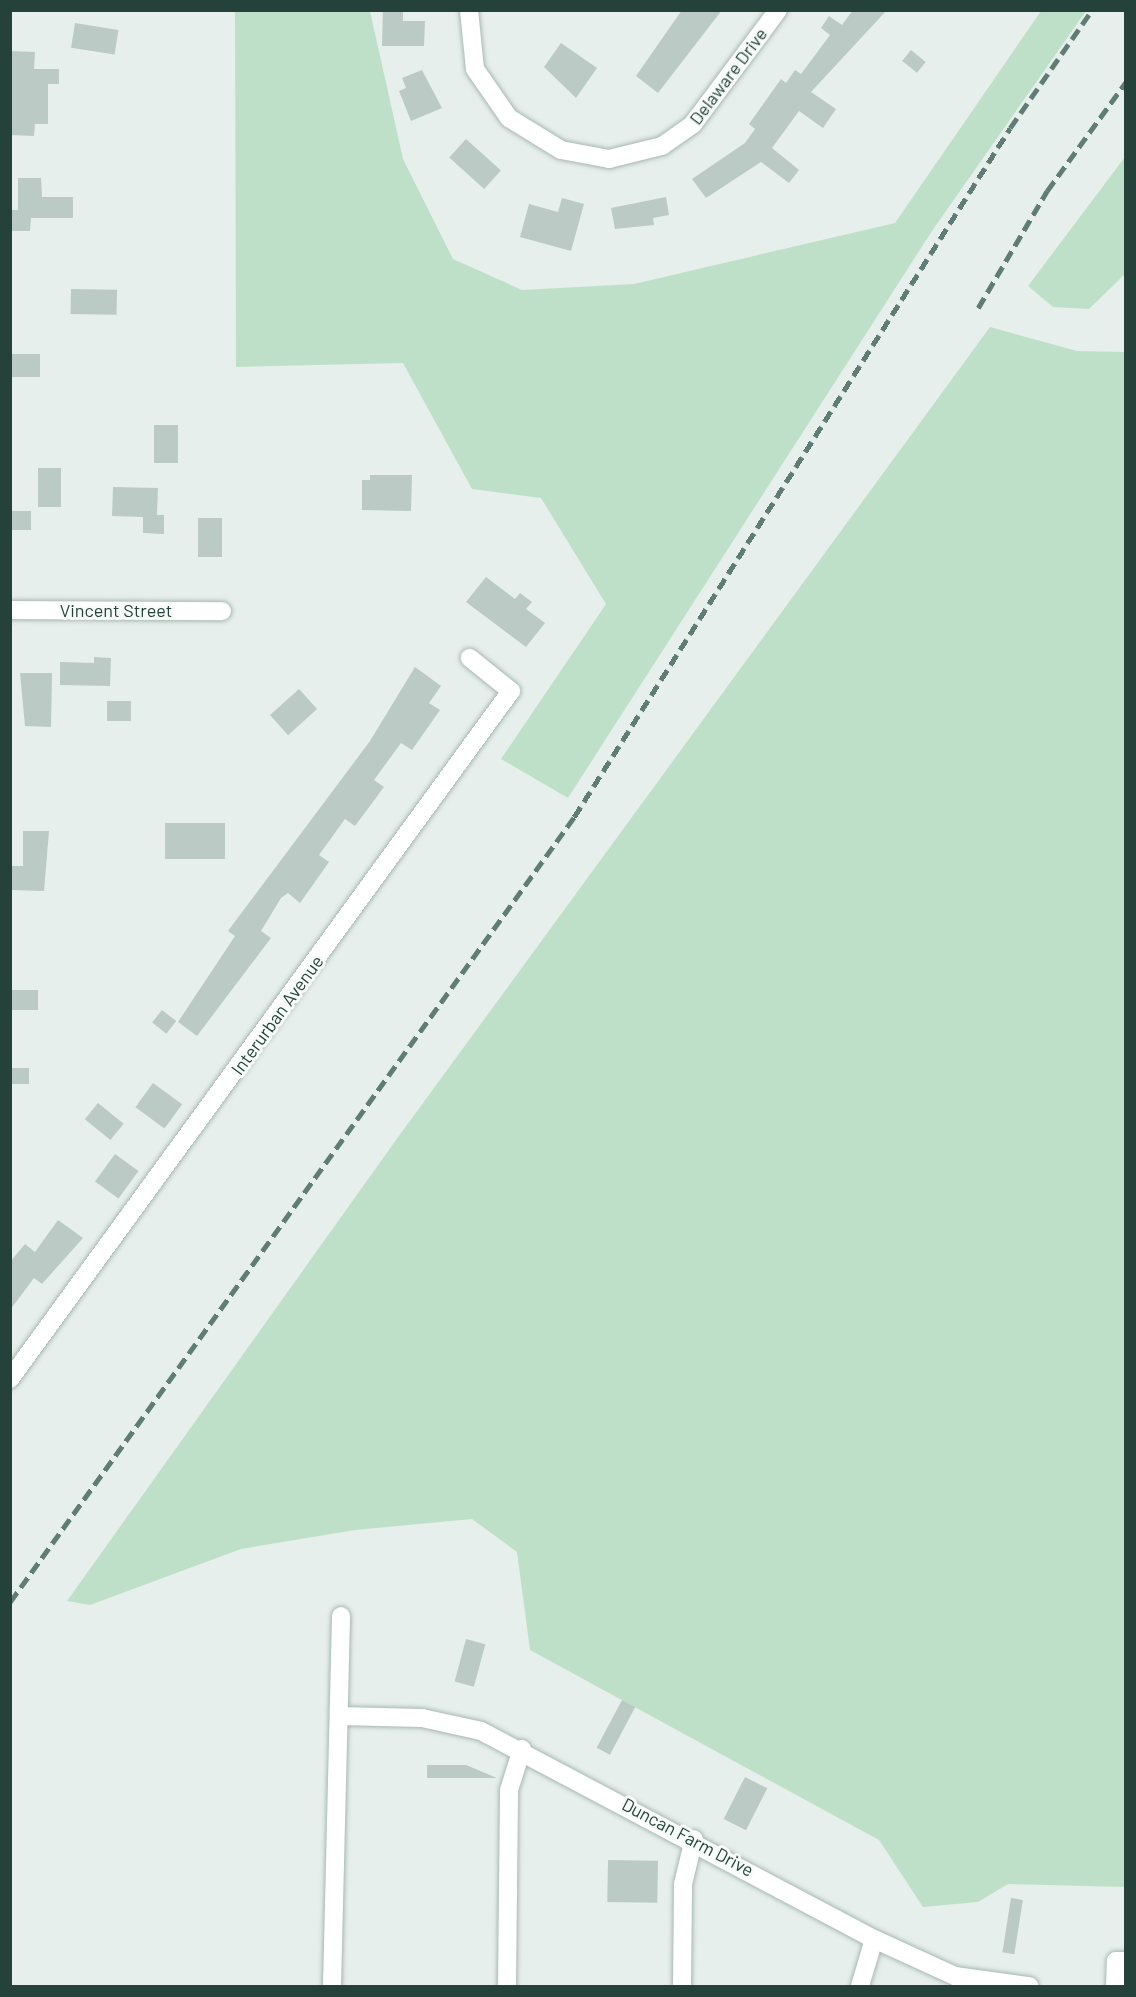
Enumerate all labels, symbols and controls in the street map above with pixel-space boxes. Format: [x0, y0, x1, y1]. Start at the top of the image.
street label: Delaware Drive [685, 23, 771, 129]
street label: Vincent Street [60, 599, 172, 621]
street label: Interurban Avenue [226, 951, 328, 1079]
street label: Duncan Farm Drive [618, 1793, 758, 1881]

